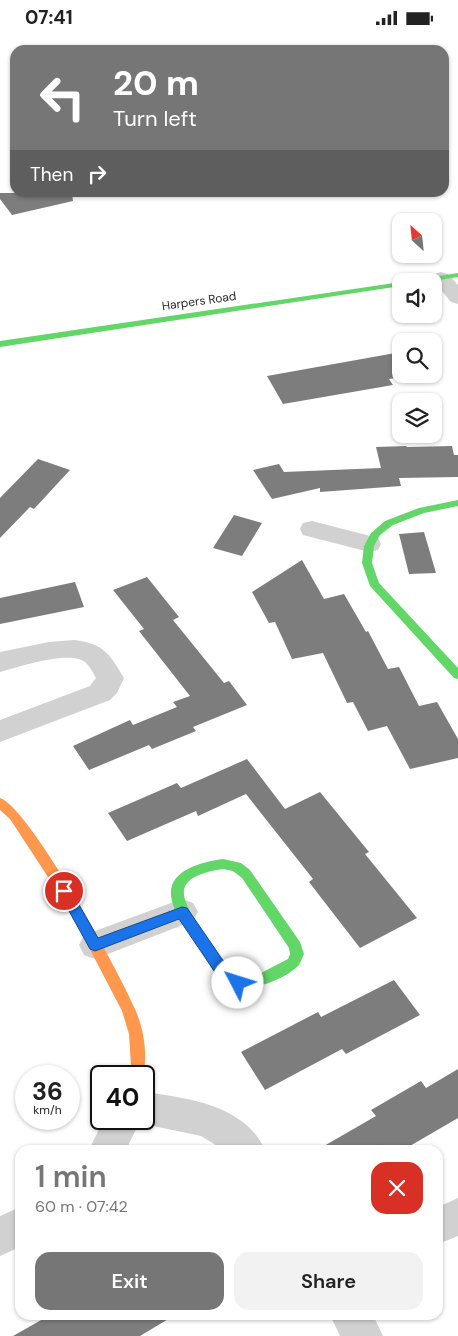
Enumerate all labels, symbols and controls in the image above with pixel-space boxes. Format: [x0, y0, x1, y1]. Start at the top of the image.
text: 07:41 [25, 5, 73, 30]
text: 20 m [113, 60, 199, 106]
icon: left [30, 65, 95, 130]
text: Turn left [113, 104, 197, 133]
icon: right [83, 160, 111, 188]
text: Then [30, 162, 73, 187]
north arrow [392, 213, 442, 263]
map controls [392, 213, 442, 443]
button: sound [392, 273, 442, 323]
street label: Harpers Road [161, 288, 237, 314]
button: search [392, 333, 442, 383]
button: layers [392, 393, 442, 443]
pin [43, 870, 85, 912]
icon: arrive [50, 877, 78, 905]
position arrow [211, 956, 263, 1008]
speed limit sign: 40 [90, 1065, 155, 1130]
text: 36 [32, 1075, 63, 1108]
text: km/h [33, 1102, 62, 1118]
text: 1 min [35, 1157, 107, 1196]
button: close [371, 1162, 423, 1214]
text: 60 m · 07:42 [35, 1196, 128, 1217]
button: Exit [35, 1252, 224, 1310]
button: Share [234, 1252, 423, 1310]

